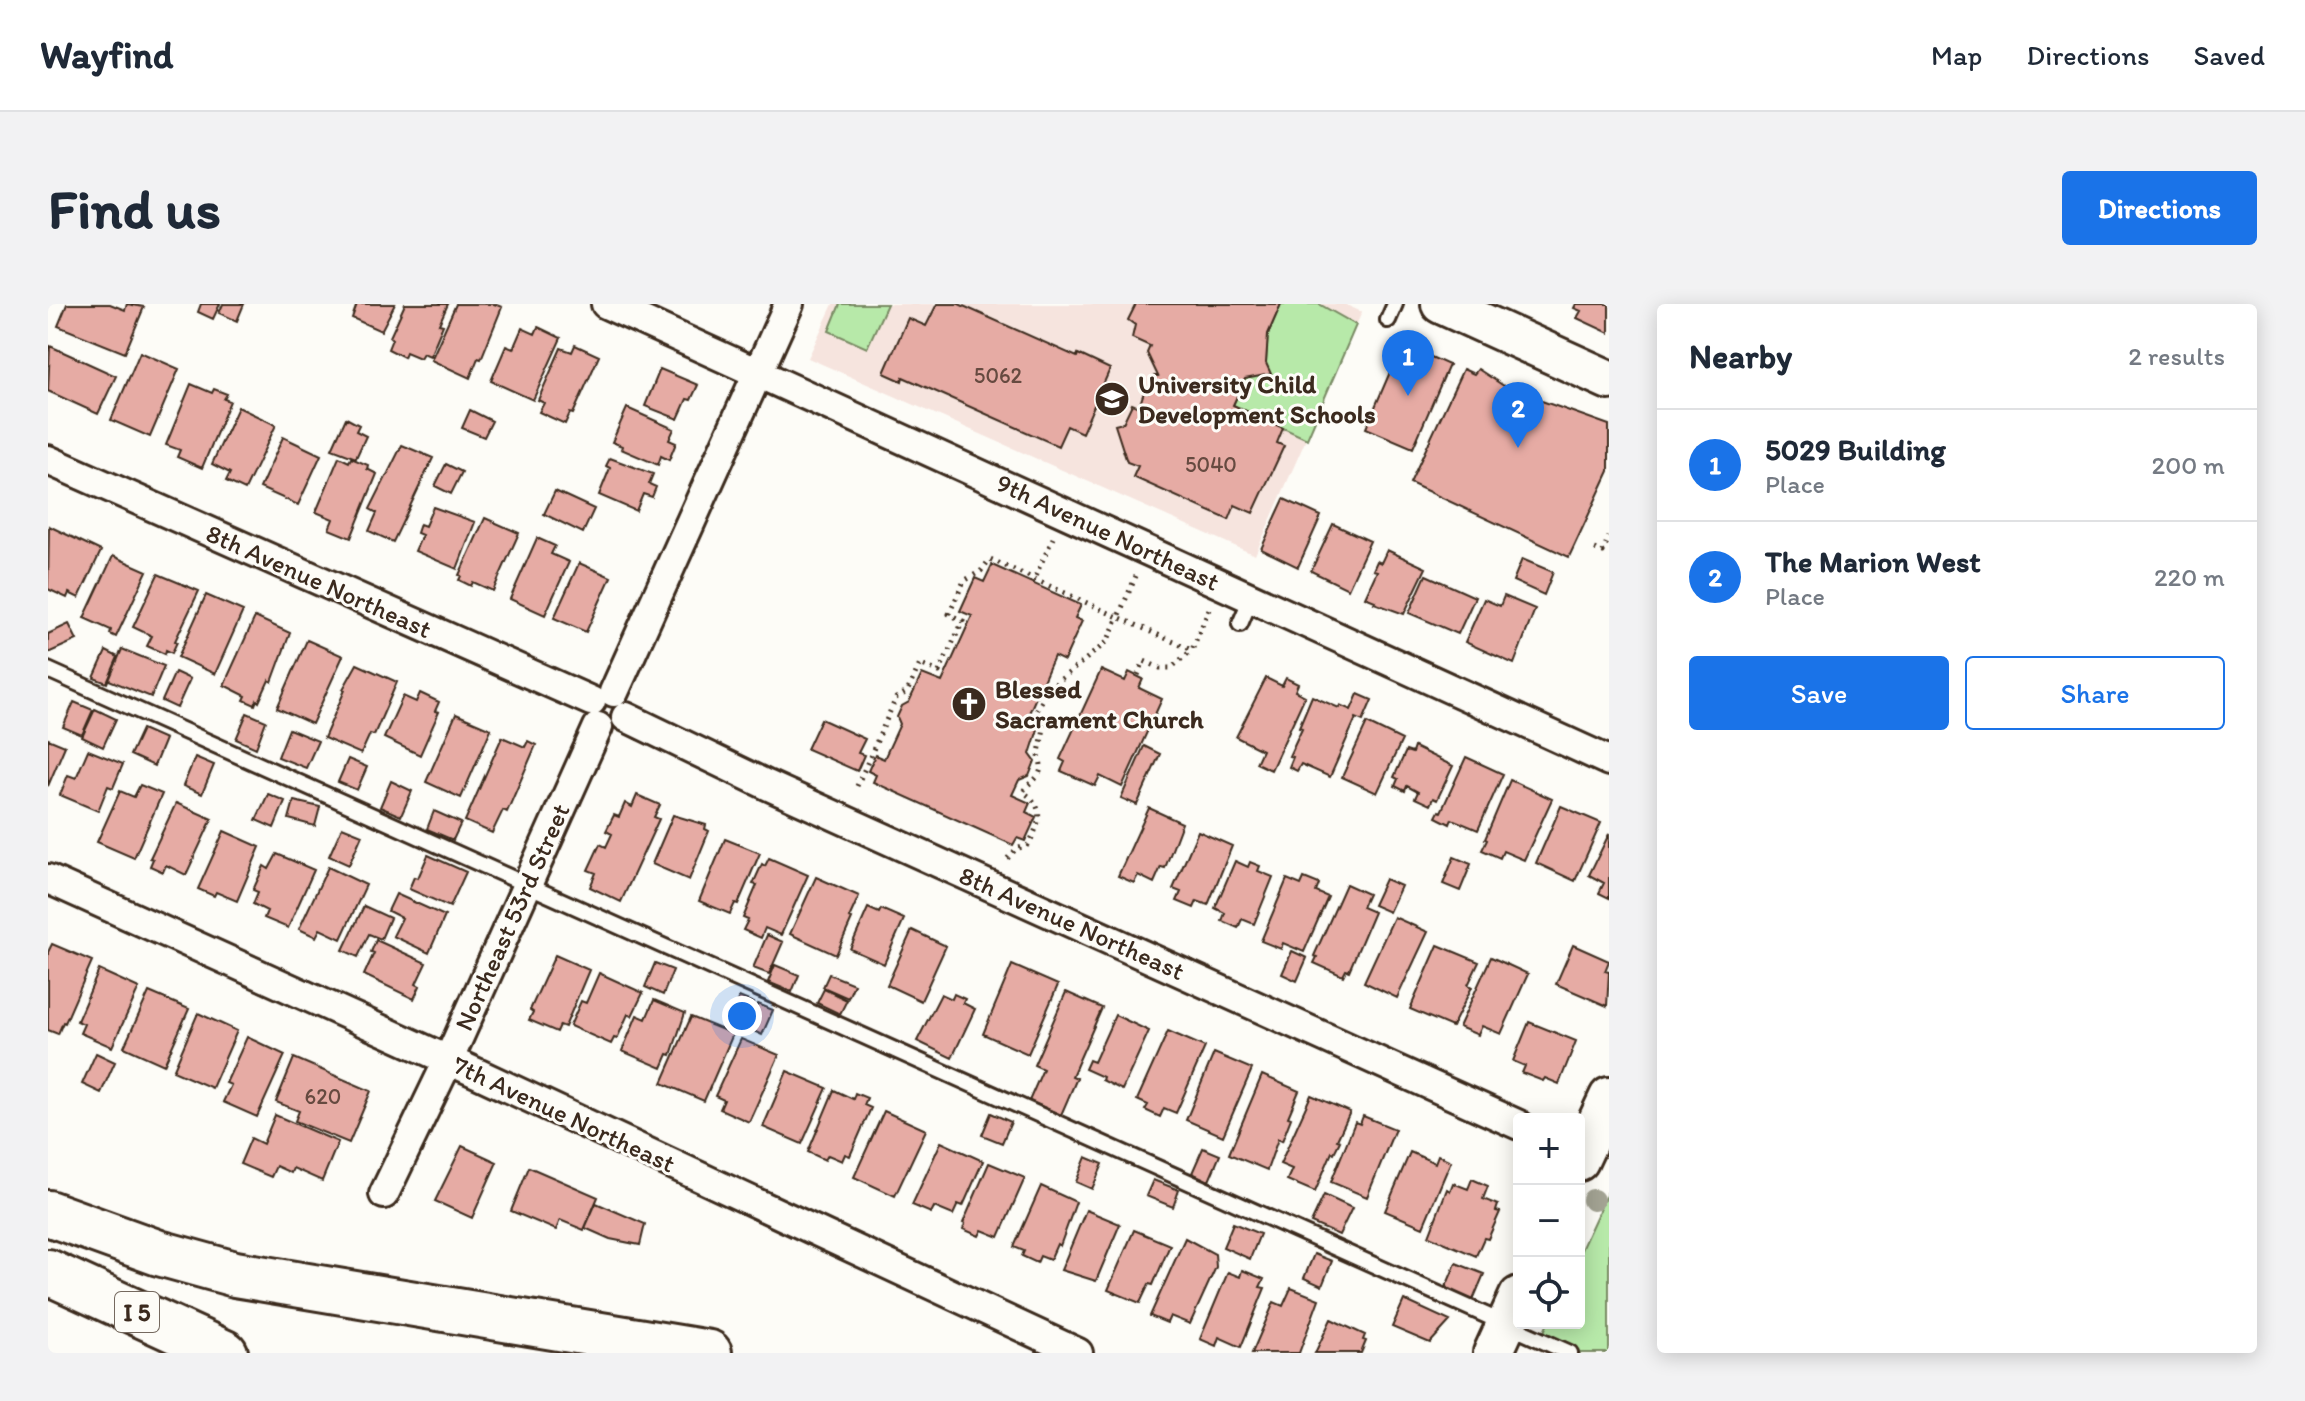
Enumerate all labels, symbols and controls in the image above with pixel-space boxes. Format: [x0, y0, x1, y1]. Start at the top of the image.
text: Wayfind [40, 32, 173, 78]
text: Map [1931, 38, 1982, 72]
text: Directions [2026, 38, 2150, 72]
text: Saved [2194, 38, 2265, 72]
button: Directions [2062, 171, 2257, 245]
text: Find us [48, 175, 221, 242]
pin: 1 [1382, 330, 1434, 396]
text: Nearby [1689, 336, 1792, 377]
text: 2 results [2128, 340, 2225, 372]
house number: 5062 [974, 362, 1023, 389]
place label: University Child Development Schools [1138, 368, 1376, 430]
school or university icon: University Child Development Schools [1093, 380, 1131, 418]
pin: 2 [1492, 382, 1544, 448]
text: 5029 Building [1765, 431, 1946, 468]
text: 1 [1709, 449, 1721, 481]
text: 200 m [2152, 449, 2225, 481]
house number: 5040 [1185, 451, 1237, 478]
street label: 9th Avenue Northeast [991, 466, 1225, 598]
text: Place [1765, 468, 1825, 500]
street label: 8th Avenue Northeast [201, 517, 437, 645]
text: The Marion West [1765, 543, 1981, 580]
text: 2 [1708, 561, 1722, 593]
text: 220 m [2154, 561, 2225, 593]
text: Place [1765, 580, 1825, 612]
button: Save [1689, 656, 1949, 730]
button: Share [1965, 656, 2225, 730]
place label: Blessed Sacrament Church [995, 673, 1204, 735]
church icon: Blessed Sacrament Church [950, 685, 988, 723]
street label: Northeast 53rd Street [448, 798, 577, 1036]
street label: 8th Avenue Northeast [954, 859, 1190, 987]
your location [722, 996, 762, 1036]
street label: 7th Avenue Northeast [448, 1048, 681, 1180]
house number: 620 [305, 1083, 341, 1110]
map controls [1513, 1113, 1585, 1329]
button: + [1513, 1113, 1585, 1185]
button: − [1513, 1185, 1585, 1257]
button: locate [1513, 1257, 1585, 1329]
road number: I 5 [115, 1292, 159, 1332]

